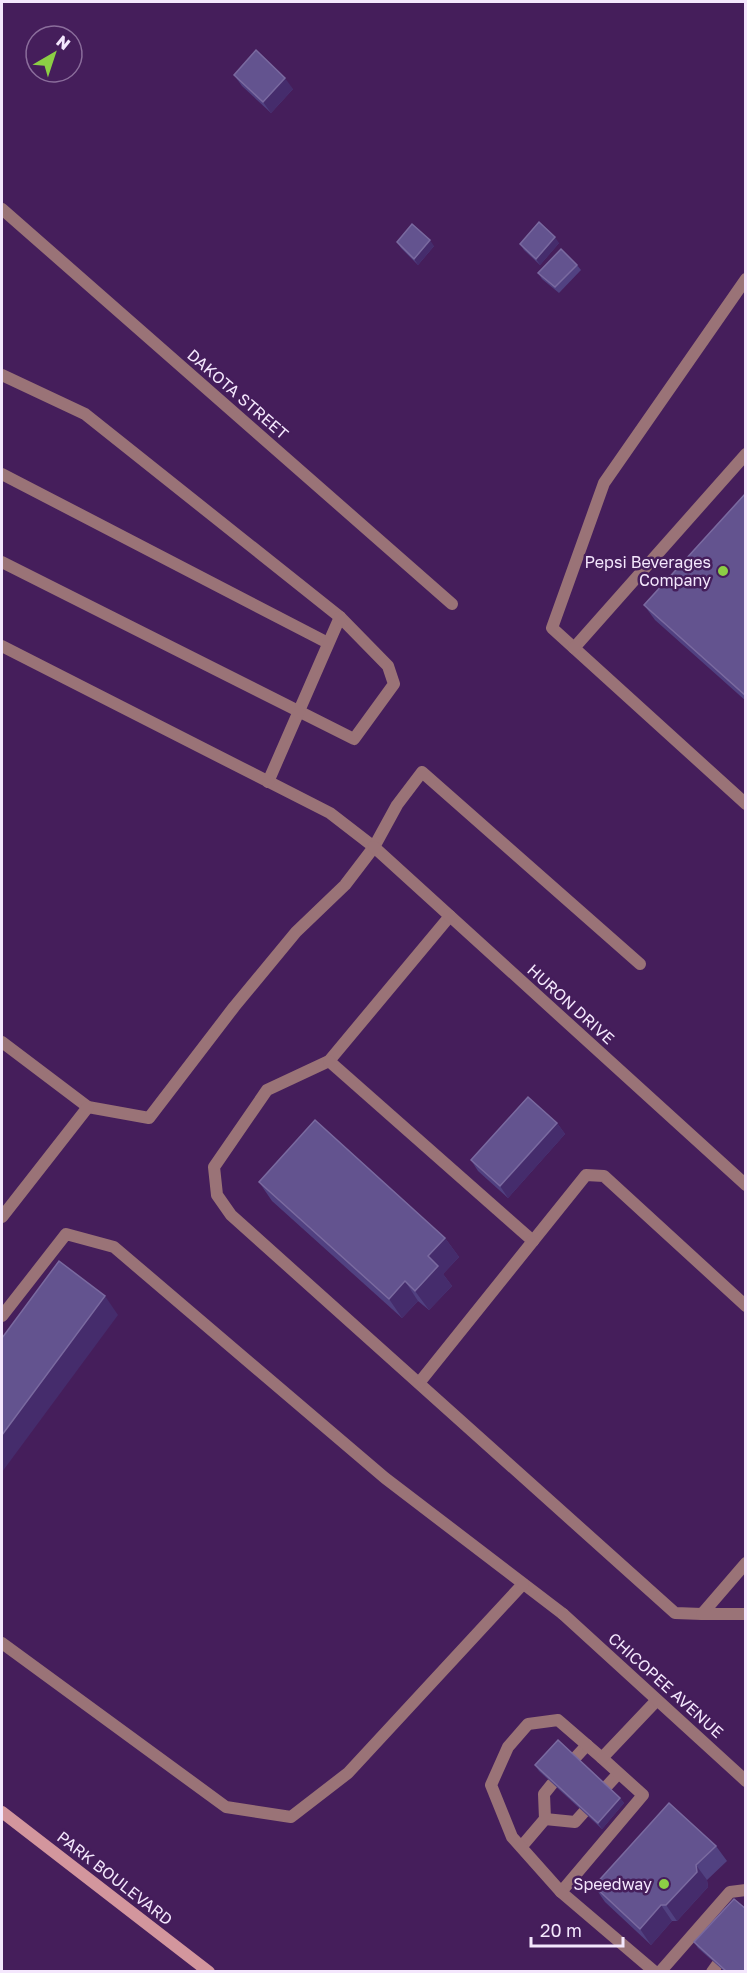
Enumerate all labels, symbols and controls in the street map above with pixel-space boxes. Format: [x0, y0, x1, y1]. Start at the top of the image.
north arrow [24, 24, 84, 84]
text: N [52, 31, 74, 54]
street label: DAKOTA STREET [183, 345, 293, 443]
place label: Pepsi Beverages Company [584, 552, 711, 590]
marker: Pepsi Beverages Company [716, 564, 730, 578]
street label: HURON DRIVE [523, 960, 619, 1048]
street label: CHICOPEE AVENUE [604, 1628, 728, 1742]
street label: PARK BOULEVARD [53, 1827, 177, 1929]
place label: Speedway [573, 1874, 652, 1894]
marker: Speedway [657, 1877, 671, 1891]
scale bar [531, 1910, 622, 1948]
text: 20 m [540, 1919, 582, 1941]

